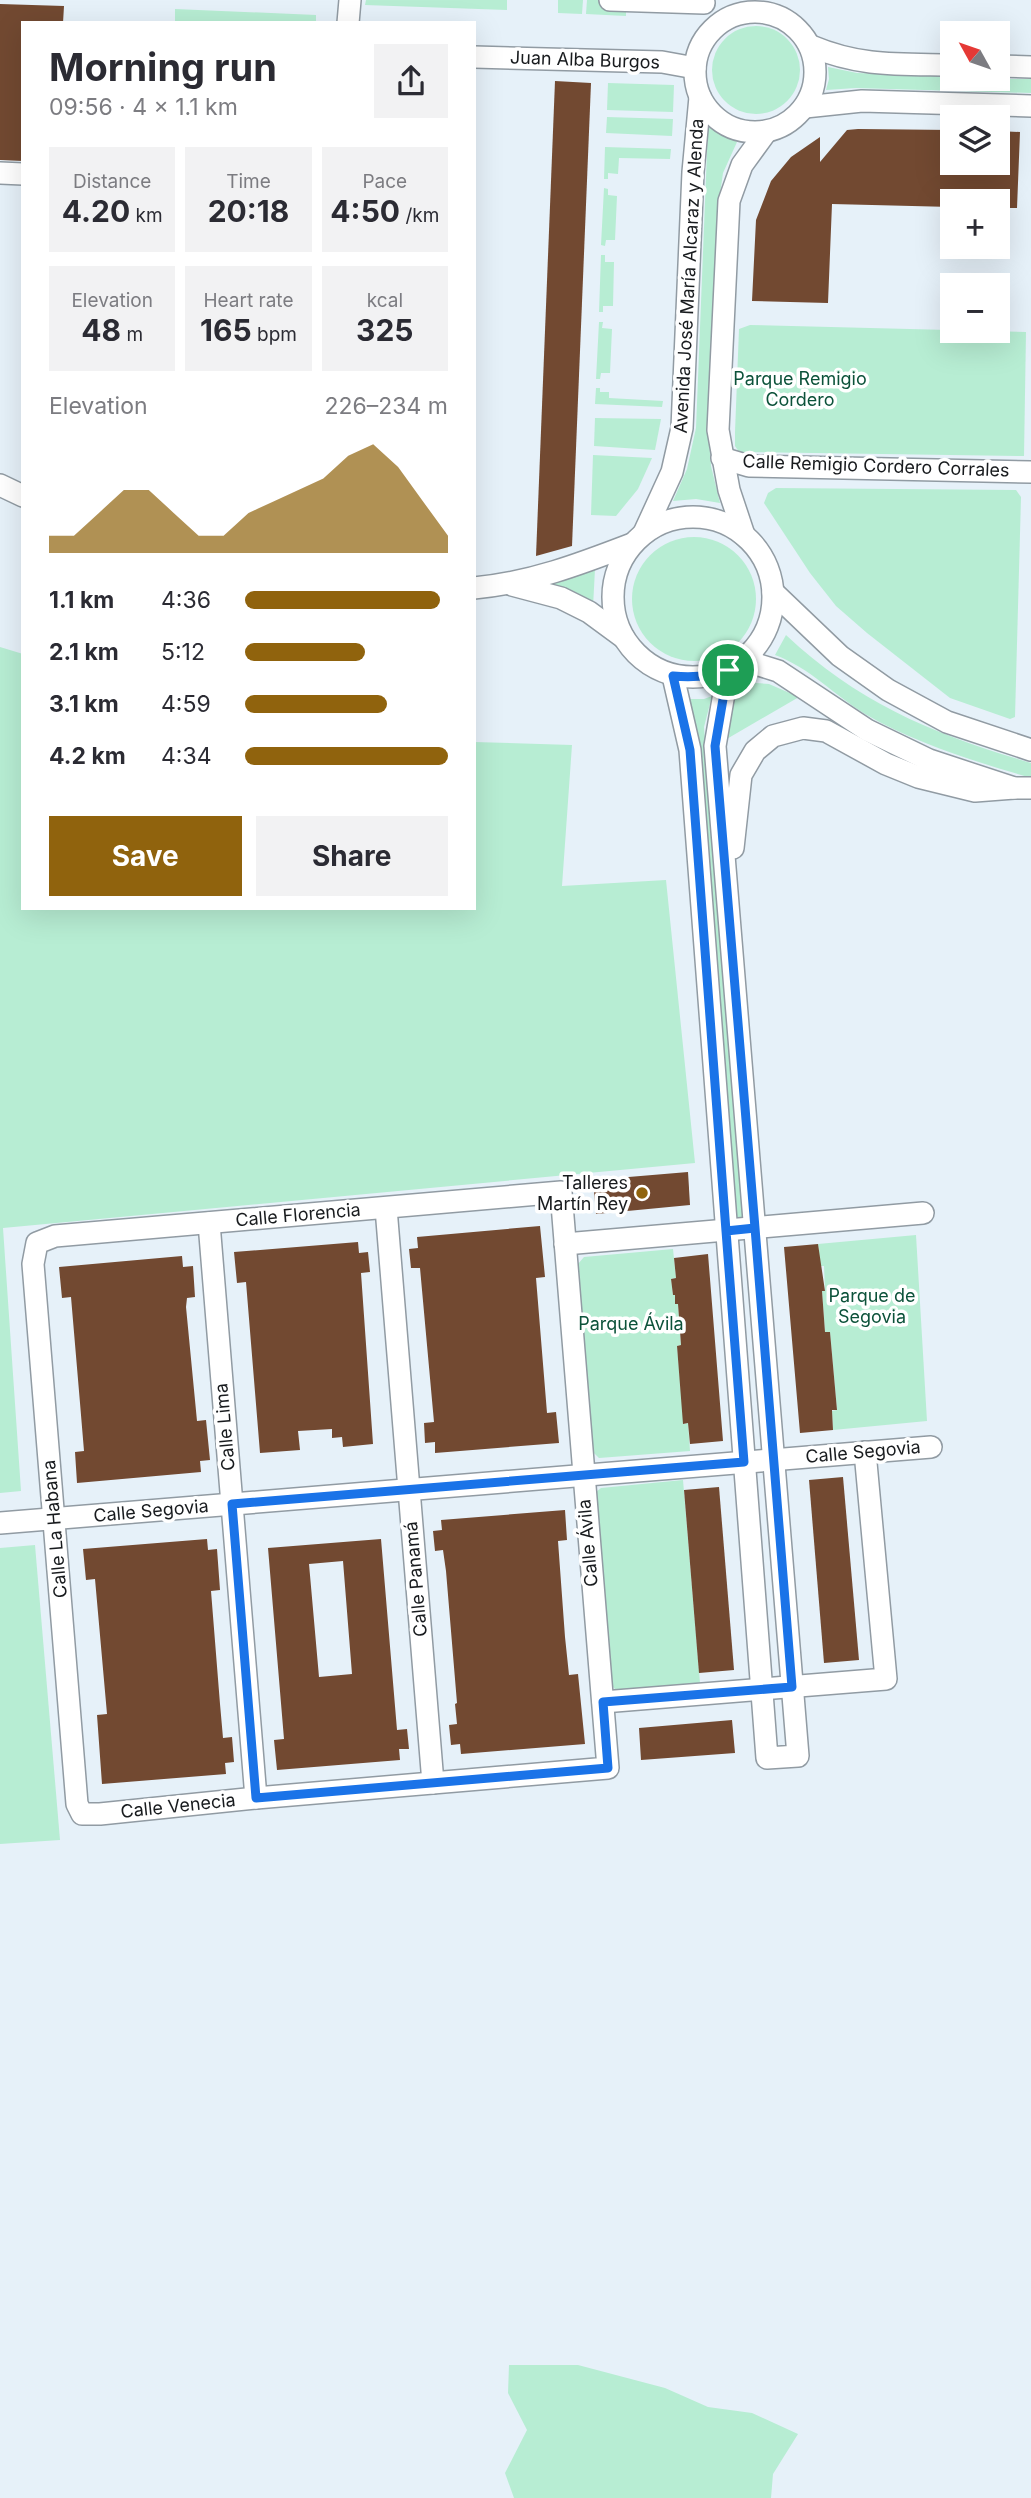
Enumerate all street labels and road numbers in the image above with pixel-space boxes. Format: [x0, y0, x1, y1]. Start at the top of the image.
street label: Juan Alba Burgos [510, 46, 660, 73]
street label: Avenida José María Alcaraz y Alenda [670, 118, 707, 434]
street label: Calle Remigio Cordero Corrales [742, 450, 1010, 481]
street label: Calle Florencia [234, 1199, 361, 1230]
street label: Calle Lima [210, 1382, 239, 1472]
street label: Calle Segovia [804, 1436, 921, 1467]
street label: Calle La Habana [38, 1459, 71, 1599]
street label: Calle Segovia [92, 1495, 209, 1526]
street label: Calle Ávila [572, 1498, 602, 1588]
street label: Calle Panamá [400, 1520, 431, 1638]
street label: Calle Venecia [119, 1789, 236, 1822]

